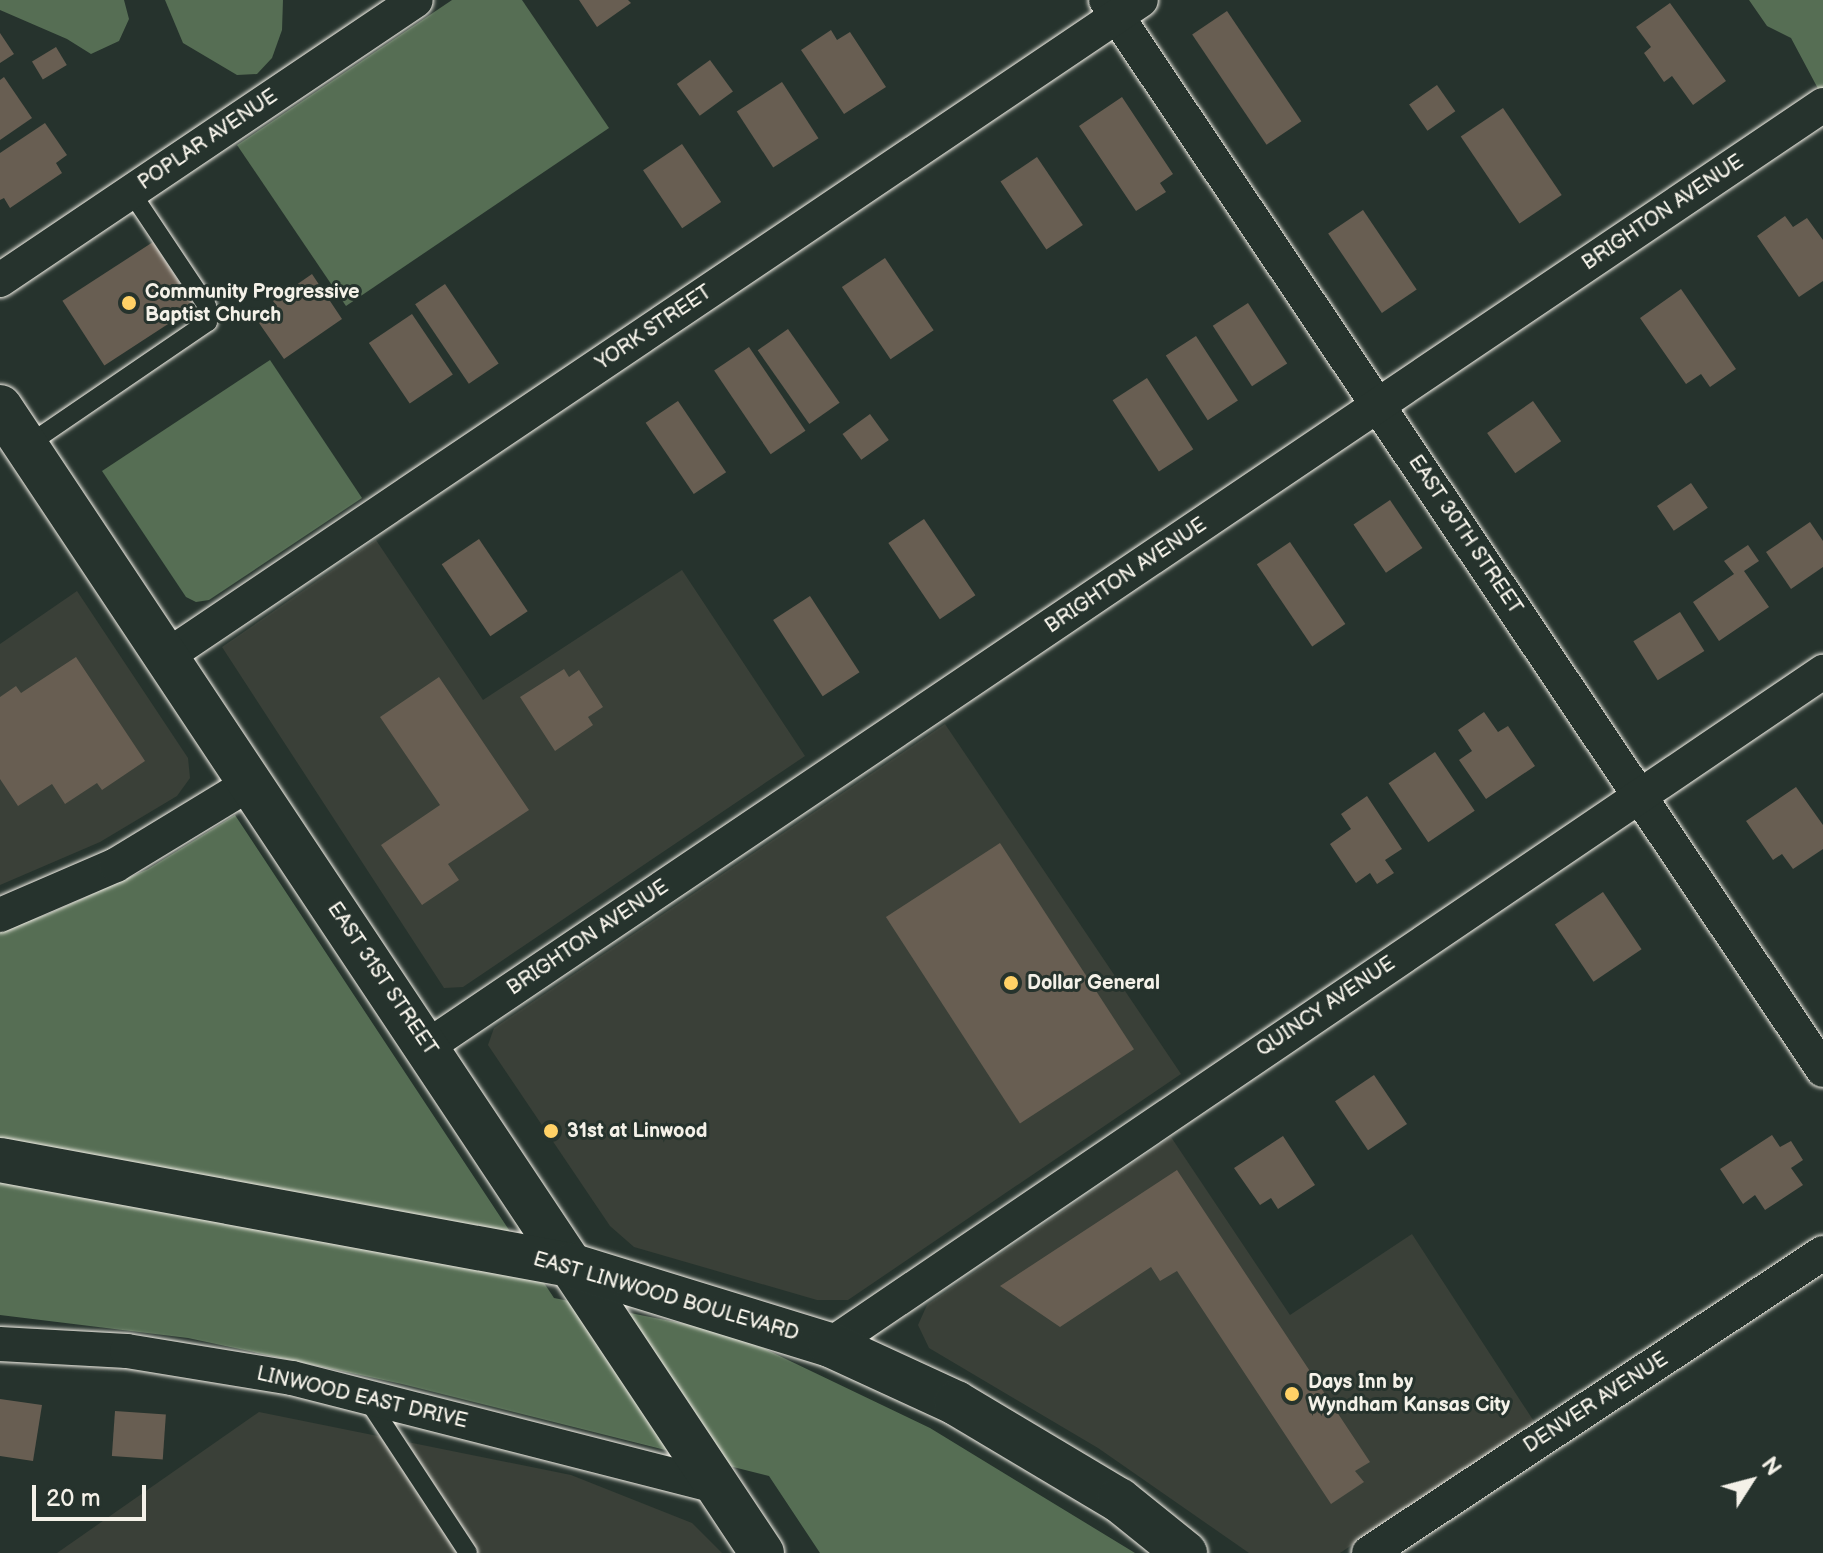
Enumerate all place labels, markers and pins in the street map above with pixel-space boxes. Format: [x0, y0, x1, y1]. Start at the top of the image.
place label: Community Progressive Baptist Church [145, 280, 360, 327]
marker: Community Progressive Baptist Church [120, 294, 138, 312]
place label: Dollar General [1027, 971, 1160, 995]
marker: Dollar General [1002, 974, 1020, 992]
place label: 31st at Linwood [567, 1119, 707, 1143]
marker: 31st at Linwood [542, 1122, 560, 1140]
place label: Days Inn by Wyndham Kansas City [1308, 1370, 1510, 1417]
marker: Days Inn by Wyndham Kansas City [1283, 1385, 1301, 1403]

